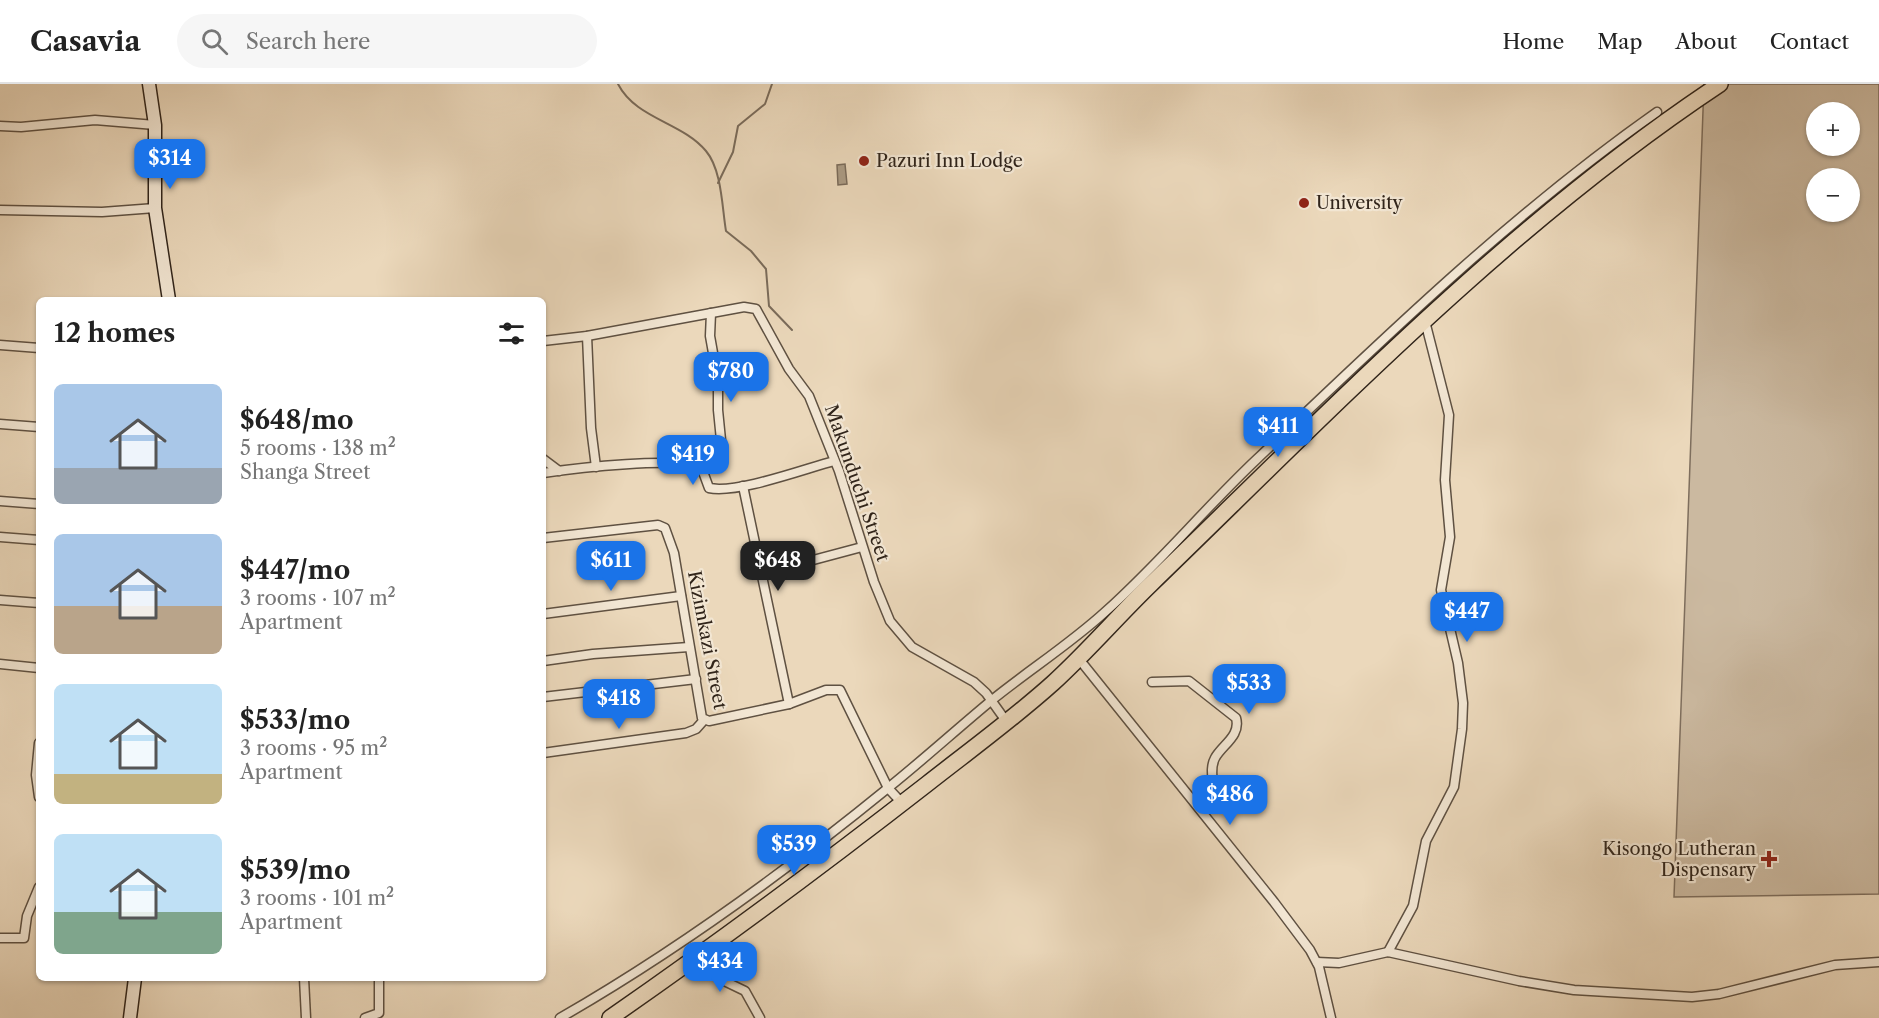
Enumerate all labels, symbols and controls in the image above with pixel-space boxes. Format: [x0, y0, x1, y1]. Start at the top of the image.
search box [177, 14, 597, 68]
text: Casavia [30, 24, 141, 58]
icon: search [198, 25, 231, 58]
text: Search here [246, 28, 370, 55]
text: Home [1503, 29, 1564, 54]
text: Map [1597, 29, 1642, 54]
text: About [1675, 29, 1737, 54]
text: Contact [1770, 29, 1849, 54]
map controls [1806, 102, 1860, 222]
button: + [1806, 102, 1860, 156]
pin: $314 [134, 139, 206, 190]
text: $314 [148, 146, 192, 170]
place label: Pazuri Inn Lodge [876, 150, 1023, 172]
marker: Pazuri Inn Lodge [857, 154, 871, 168]
button: − [1806, 168, 1860, 222]
place label: University [1316, 192, 1404, 214]
marker: University [1297, 196, 1311, 210]
text: 12 homes [54, 317, 175, 349]
icon: filters [495, 317, 528, 350]
pin: $780 [695, 352, 767, 403]
text: $780 [708, 359, 754, 383]
street label: Makunduchi Street [820, 402, 894, 565]
text: $648/mo [240, 404, 354, 436]
pin: $411 [1242, 407, 1314, 458]
icon: home [102, 408, 174, 480]
text: $411 [1257, 414, 1299, 438]
pin: $419 [657, 435, 729, 486]
text: 5 rooms · 138 m² [240, 436, 396, 460]
text: $419 [671, 442, 715, 466]
text: Shanga Street [240, 460, 370, 484]
pin: $611 [575, 541, 647, 592]
pin: $648 [742, 541, 814, 592]
text: $611 [590, 548, 632, 572]
text: $648 [754, 548, 802, 572]
text: $447/mo [240, 554, 350, 586]
icon: home [102, 558, 174, 630]
street label: Kizimkazi Street [683, 569, 731, 712]
text: 3 rooms · 107 m² [240, 586, 396, 610]
pin: $447 [1431, 592, 1503, 643]
text: $447 [1444, 599, 1490, 623]
text: Apartment [240, 610, 343, 634]
pin: $533 [1213, 664, 1285, 715]
text: $533 [1227, 671, 1271, 695]
pin: $418 [583, 679, 655, 730]
text: $418 [597, 686, 641, 710]
text: $533/mo [240, 704, 350, 736]
icon: home [102, 708, 174, 780]
text: 3 rooms · 95 m² [240, 736, 387, 760]
text: Apartment [240, 760, 343, 784]
pin: $486 [1194, 775, 1266, 826]
text: $486 [1206, 782, 1254, 806]
pin: $539 [758, 825, 830, 876]
text: $539 [771, 832, 817, 856]
place label: Kisongo Lutheran Dispensary [1602, 838, 1757, 881]
marker: Kisongo Lutheran Dispensary [1760, 850, 1778, 868]
text: $539/mo [240, 854, 351, 886]
icon: home [102, 858, 174, 930]
text: 3 rooms · 101 m² [240, 886, 394, 910]
text: Apartment [240, 910, 343, 934]
pin: $434 [684, 942, 756, 993]
text: $434 [697, 949, 743, 973]

